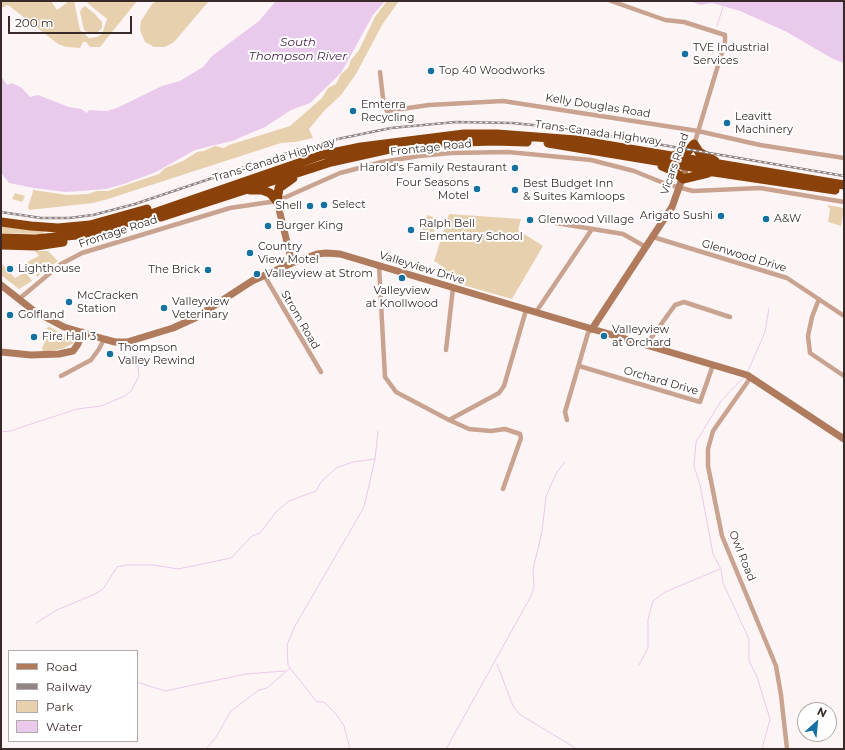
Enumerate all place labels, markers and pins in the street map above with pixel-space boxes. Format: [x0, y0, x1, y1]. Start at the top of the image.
place label: TVE Industrial Services [693, 41, 769, 67]
marker: TVE Industrial Services [680, 49, 690, 59]
place label: Top 40 Woodworks [439, 64, 545, 78]
marker: Top 40 Woodworks [426, 66, 436, 76]
place label: Emterra Recycling [361, 98, 415, 124]
marker: Emterra Recycling [348, 106, 358, 116]
place label: Leavitt Machinery [735, 110, 793, 136]
marker: Leavitt Machinery [722, 118, 732, 128]
place label: Harold's Family Restaurant [359, 161, 507, 175]
marker: Harold's Family Restaurant [510, 163, 520, 173]
place label: Four Seasons Motel [396, 176, 469, 202]
place label: Best Budget Inn & Suites Kamloops [523, 177, 625, 203]
marker: Four Seasons Motel [472, 184, 482, 194]
marker: Best Budget Inn & Suites Kamloops [510, 185, 520, 195]
place label: Select [332, 198, 366, 212]
place label: Shell [275, 199, 302, 213]
marker: Select [319, 200, 329, 210]
marker: Shell [305, 201, 315, 211]
place label: Arigato Sushi [640, 209, 713, 223]
marker: Arigato Sushi [716, 211, 726, 221]
place label: A&W [774, 212, 801, 226]
place label: Glenwood Village [538, 213, 634, 227]
marker: A&W [761, 214, 771, 224]
marker: Glenwood Village [525, 215, 535, 225]
place label: Ralph Bell Elementary School [419, 217, 523, 243]
place label: Burger King [276, 219, 343, 233]
marker: Burger King [263, 221, 273, 231]
marker: Ralph Bell Elementary School [406, 225, 416, 235]
place label: Country View Motel [258, 240, 319, 266]
marker: Country View Motel [245, 248, 255, 258]
place label: Lighthouse [18, 262, 81, 276]
place label: The Brick [148, 263, 200, 277]
marker: Lighthouse [5, 264, 15, 274]
marker: The Brick [203, 265, 213, 275]
place label: Valleyview at Strom [265, 267, 373, 281]
marker: Valleyview at Strom [252, 269, 262, 279]
marker: Valleyview at Knollwood [397, 273, 407, 283]
place label: Valleyview at Knollwood [366, 284, 438, 310]
place label: McCracken Station [77, 289, 138, 315]
place label: Valleyview Veterinary [172, 295, 229, 321]
marker: McCracken Station [64, 297, 74, 307]
marker: Valleyview Veterinary [159, 303, 169, 313]
place label: Golfland [18, 308, 64, 322]
marker: Golfland [5, 310, 15, 320]
place label: Valleyview at Orchard [612, 323, 671, 349]
place label: Fire Hall 3 [42, 330, 96, 344]
marker: Valleyview at Orchard [599, 331, 609, 341]
marker: Fire Hall 3 [29, 332, 39, 342]
place label: Thompson Valley Rewind [118, 341, 195, 367]
marker: Thompson Valley Rewind [105, 349, 115, 359]

